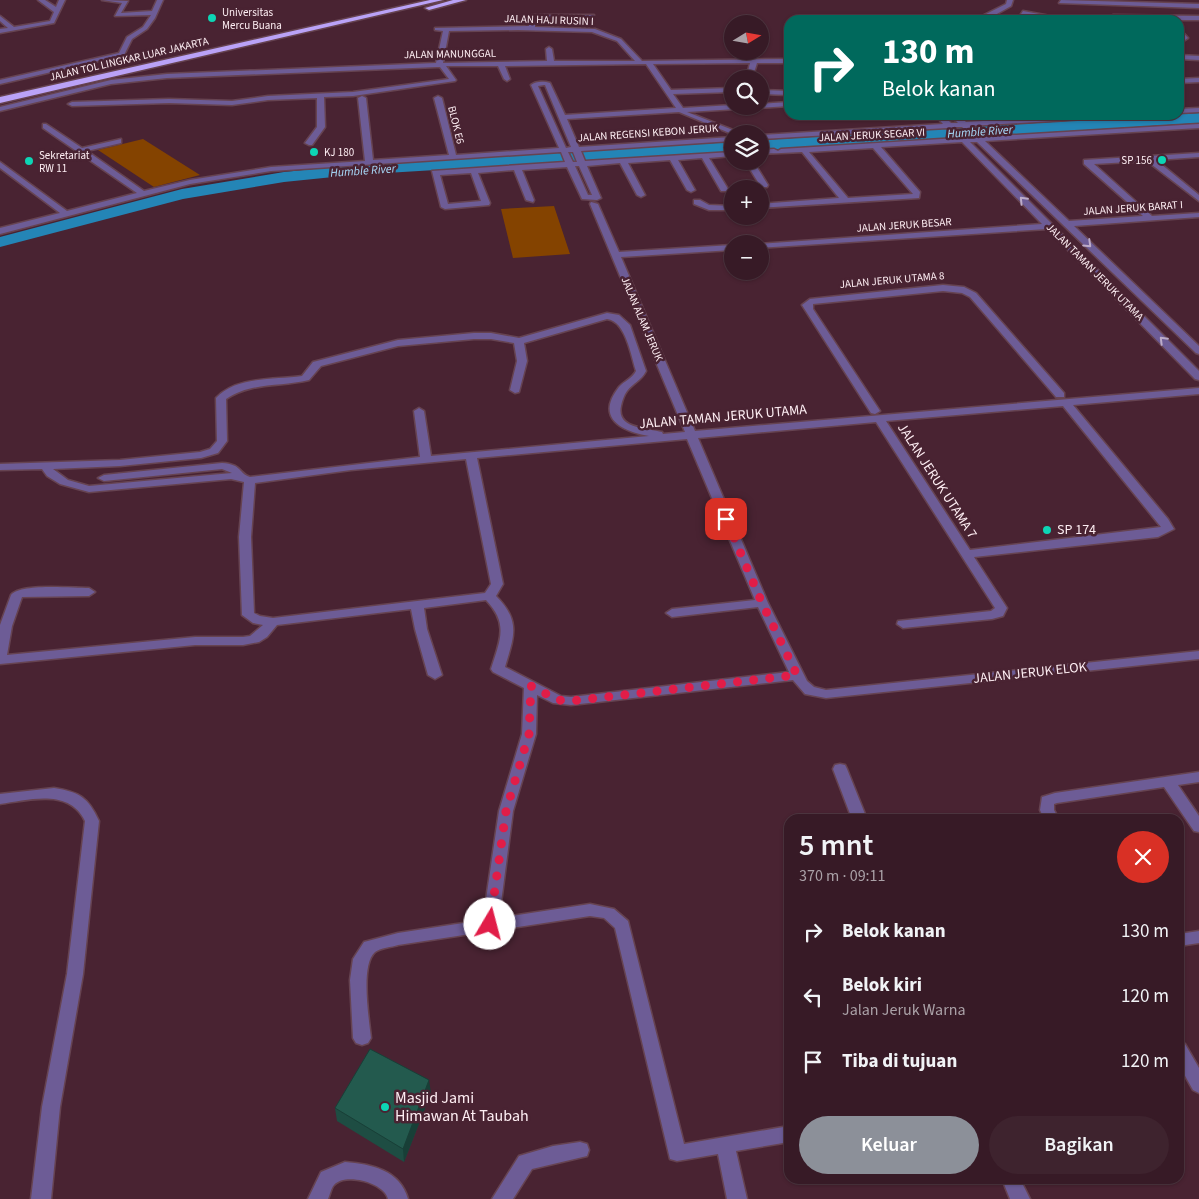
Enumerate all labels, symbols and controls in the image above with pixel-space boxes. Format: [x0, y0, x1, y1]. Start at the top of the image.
place label: Universitas Mercu Buana [222, 5, 282, 33]
street label: JALAN HAJI RUSIN I [504, 11, 594, 29]
marker: Universitas Mercu Buana [206, 12, 218, 24]
north arrow [724, 15, 769, 60]
map controls [724, 15, 769, 280]
text: 130 m [882, 27, 974, 77]
street label: JALAN TOL LINGKAR LUAR JAKARTA [48, 33, 210, 85]
icon: right [799, 35, 864, 100]
street label: JALAN MANUNGGAL [404, 46, 497, 62]
button: search [724, 70, 769, 115]
text: Belok kanan [882, 73, 996, 105]
street label: BLOK E6 [444, 104, 468, 146]
street label: JALAN REGENSI KEBON JERUK [577, 121, 719, 145]
water label: Humble River [947, 121, 1014, 143]
button: layers [724, 125, 769, 170]
street label: JALAN JERUK SEGAR VI [819, 125, 925, 145]
place label: KJ 180 [324, 145, 354, 160]
marker: KJ 180 [308, 146, 320, 158]
place label: Sekretariat RW 11 [39, 148, 90, 176]
place label: SP 156 [1121, 153, 1153, 168]
marker: SP 156 [1156, 154, 1168, 166]
marker: Sekretariat RW 11 [23, 155, 35, 167]
water label: Humble River [330, 160, 397, 182]
button: + [724, 180, 769, 225]
one-way arrow [1020, 197, 1029, 206]
street label: JALAN JERUK BARAT I [1083, 197, 1183, 219]
street label: JALAN JERUK BESAR [856, 214, 952, 236]
street label: JALAN TAMAN JERUK UTAMA [1043, 220, 1147, 324]
button: − [724, 235, 769, 280]
one-way arrow [1082, 238, 1091, 247]
street label: JALAN JERUK UTAMA 8 [839, 268, 946, 292]
street label: JALAN ALAM JERUK [617, 275, 667, 364]
one-way arrow [1159, 337, 1168, 346]
street label: JALAN TAMAN JERUK UTAMA [638, 400, 808, 434]
street label: JALAN JERUK UTAMA 7 [892, 419, 982, 543]
pin [705, 498, 747, 540]
icon: arrive [712, 505, 740, 533]
place label: SP 174 [1057, 520, 1096, 540]
marker: SP 174 [1041, 524, 1053, 536]
street label: JALAN JERUK ELOK [972, 657, 1089, 689]
text: 5 mnt [799, 824, 873, 867]
button: close [1117, 831, 1169, 883]
text: 370 m · 09:11 [799, 865, 886, 887]
position arrow [463, 897, 515, 949]
icon: right [799, 918, 827, 946]
text: Belok kanan [842, 918, 946, 945]
text: 130 m [1121, 918, 1169, 945]
text: Belok kiri [842, 972, 922, 999]
icon: left [799, 983, 827, 1011]
text: 120 m [1121, 983, 1169, 1010]
text: Jalan Jeruk Warna [842, 999, 966, 1021]
icon: arrive [799, 1048, 827, 1076]
text: Tiba di tujuan [842, 1048, 957, 1075]
text: 120 m [1121, 1048, 1169, 1075]
place label: Masjid Jami Himawan At Taubah [395, 1087, 529, 1127]
marker: Masjid Jami Himawan At Taubah [379, 1101, 391, 1113]
button: Keluar [799, 1116, 979, 1174]
button: Bagikan [989, 1116, 1169, 1174]

